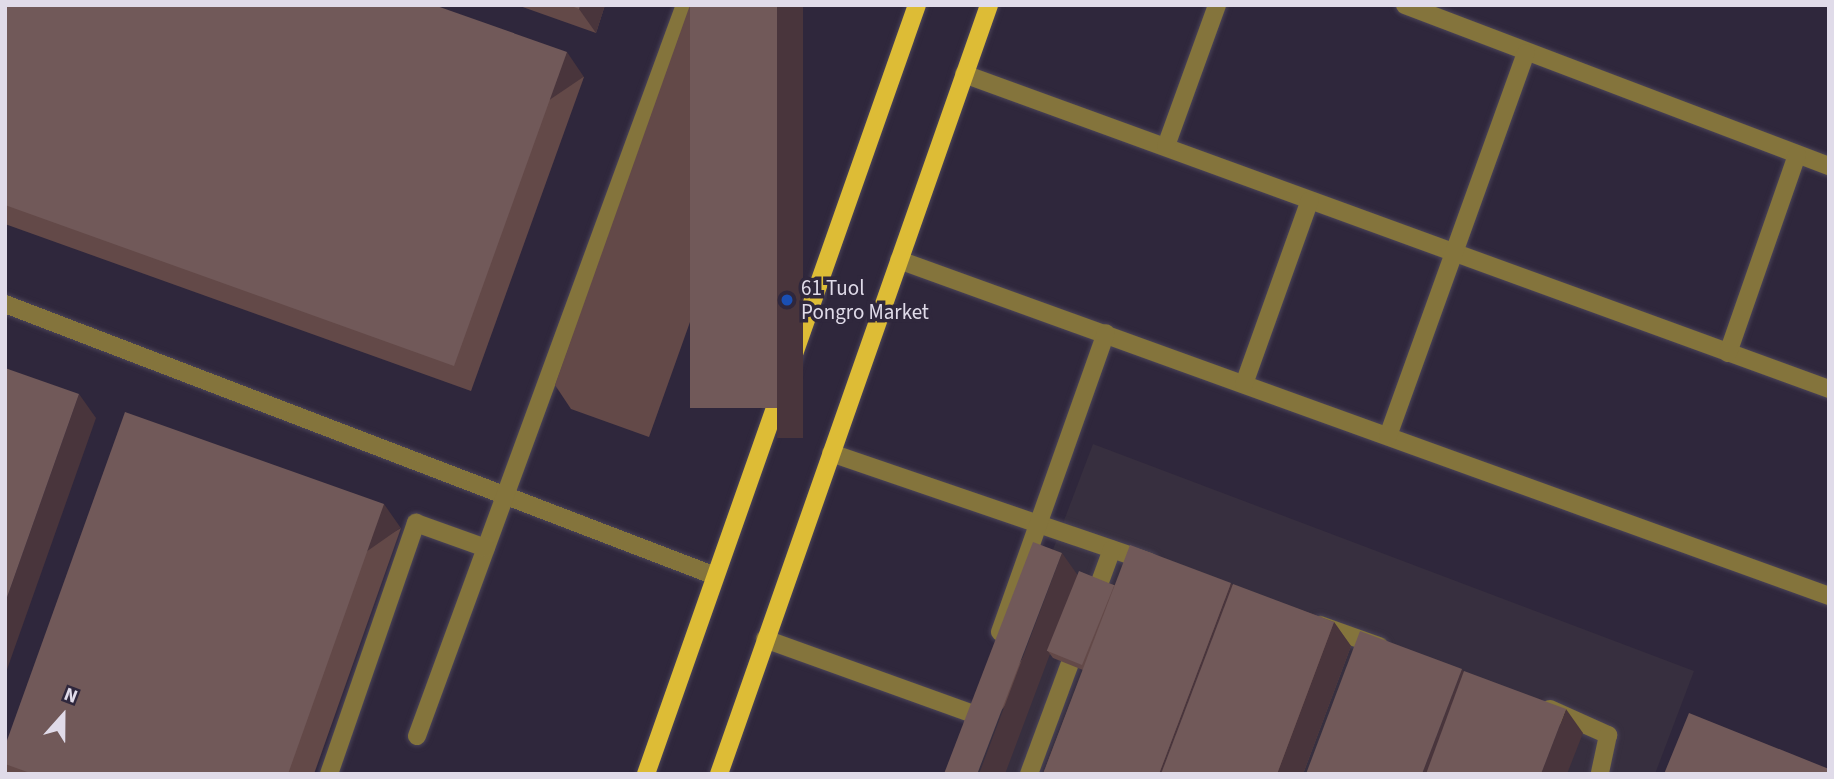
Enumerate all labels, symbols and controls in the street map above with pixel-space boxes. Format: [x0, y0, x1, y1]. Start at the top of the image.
place label: 61 Tuol Pongro Market [801, 275, 929, 325]
marker: 61 Tuol Pongro Market [779, 292, 795, 308]
north arrow [28, 681, 98, 751]
text: N [60, 681, 81, 711]

